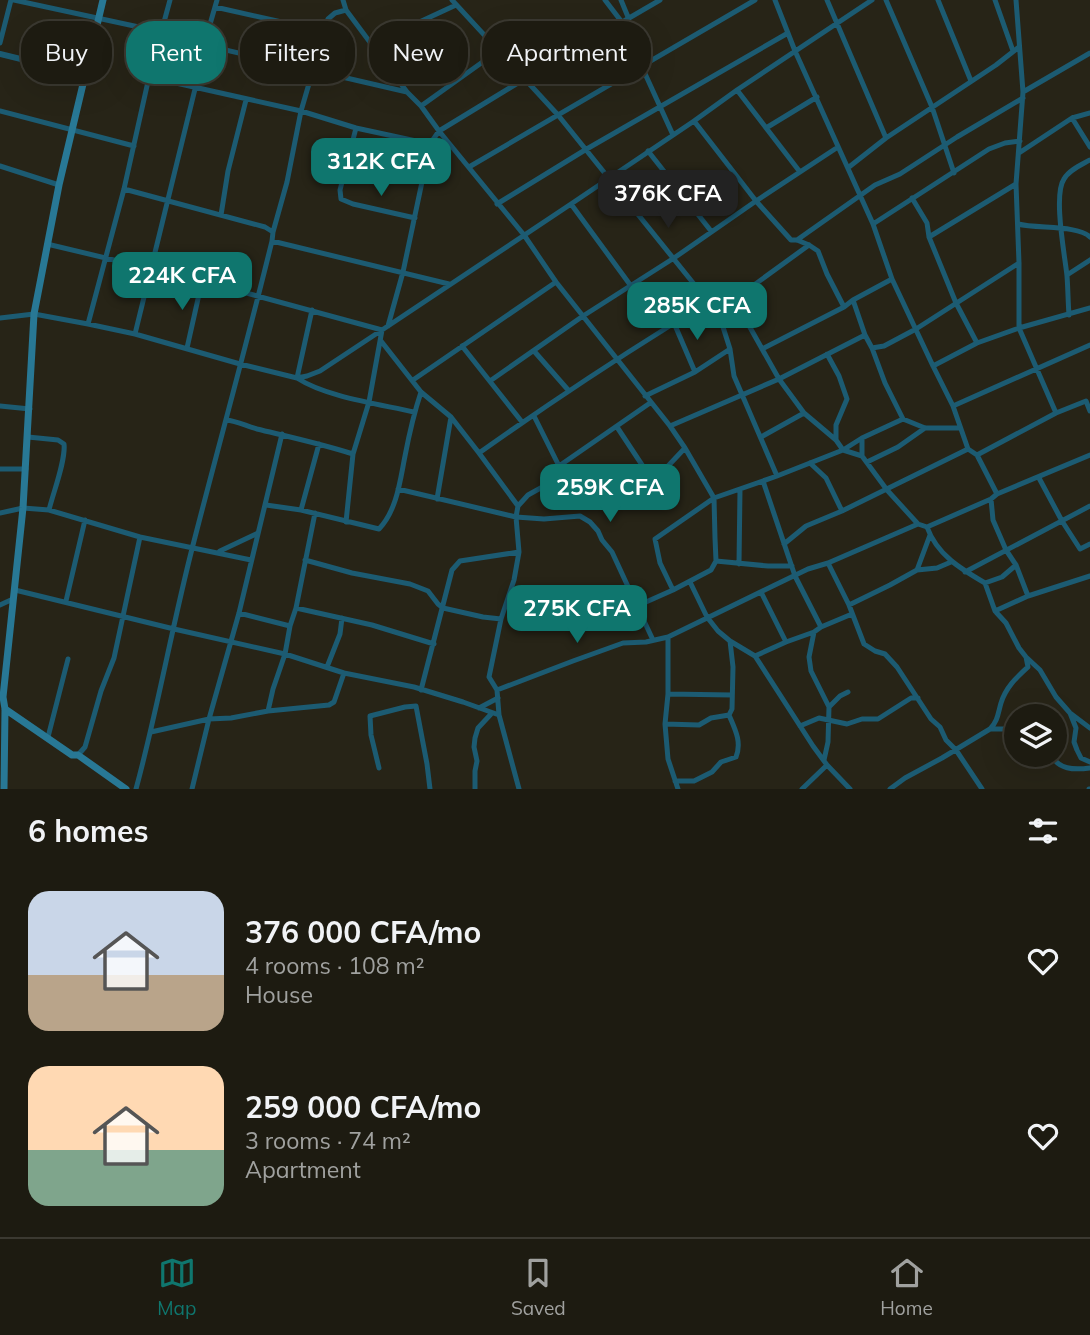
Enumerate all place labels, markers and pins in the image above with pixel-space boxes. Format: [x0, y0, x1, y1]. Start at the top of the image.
pin: 312K CFA [309, 138, 453, 198]
pin: 376K CFA [596, 170, 740, 230]
pin: 224K CFA [110, 252, 254, 312]
pin: 285K CFA [625, 282, 769, 342]
pin: 259K CFA [538, 464, 682, 524]
pin: 275K CFA [505, 586, 649, 645]

